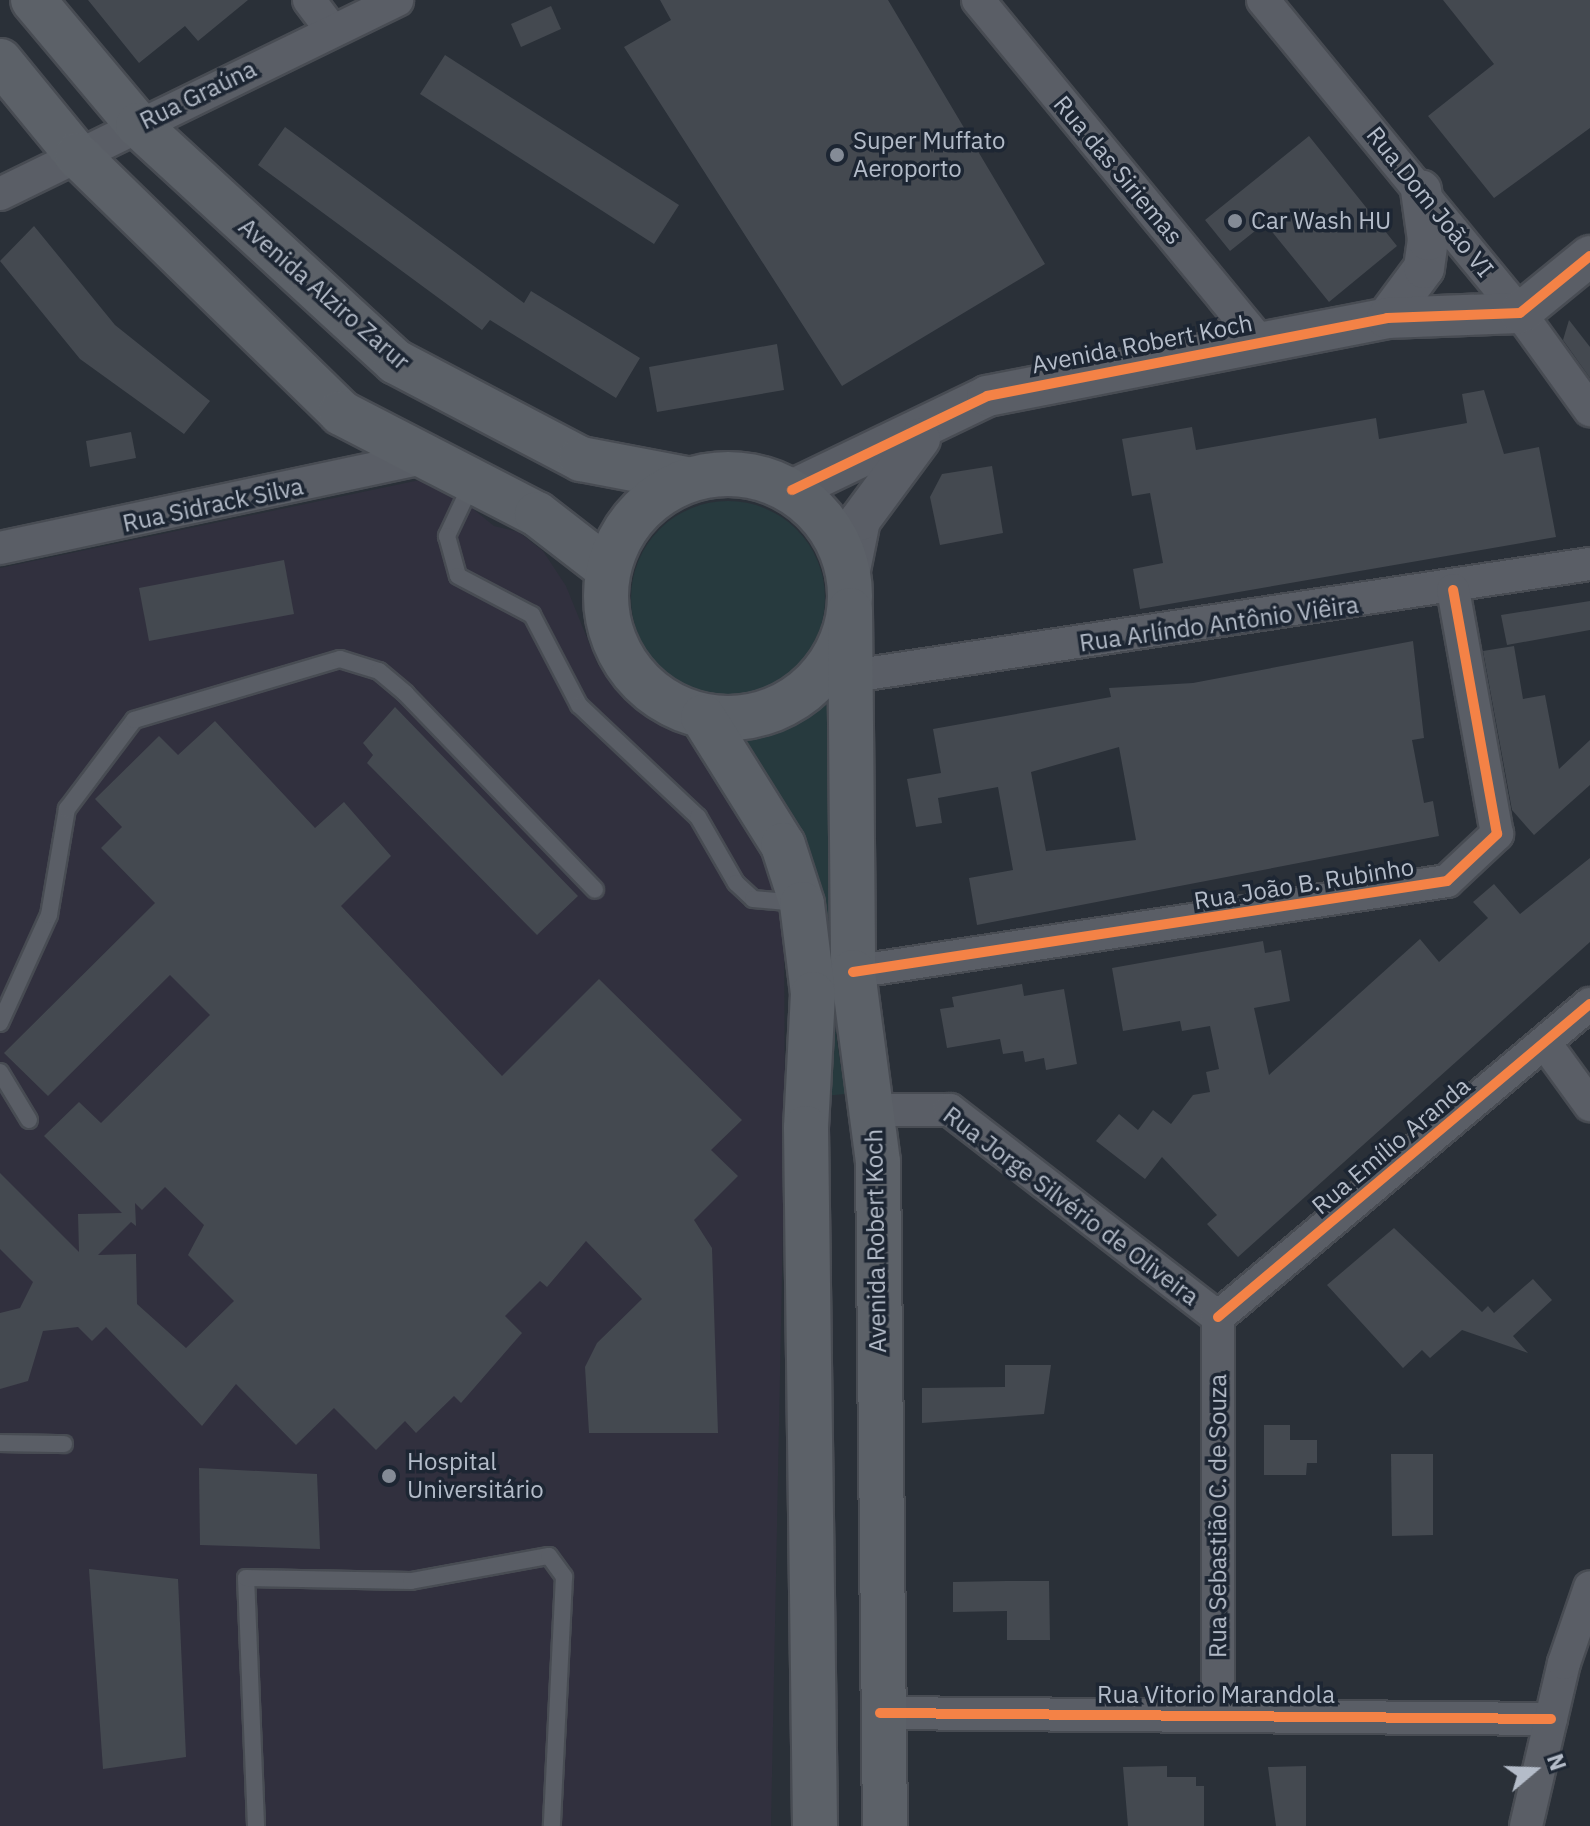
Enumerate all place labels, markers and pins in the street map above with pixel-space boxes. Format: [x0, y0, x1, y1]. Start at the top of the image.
place label: Super Muffato Aeroporto [853, 127, 1005, 183]
marker: Super Muffato Aeroporto [828, 146, 846, 164]
place label: Car Wash HU [1251, 207, 1391, 235]
marker: Car Wash HU [1226, 212, 1244, 230]
place label: Hospital Universitário [407, 1448, 544, 1504]
marker: Hospital Universitário [378, 1465, 400, 1487]

